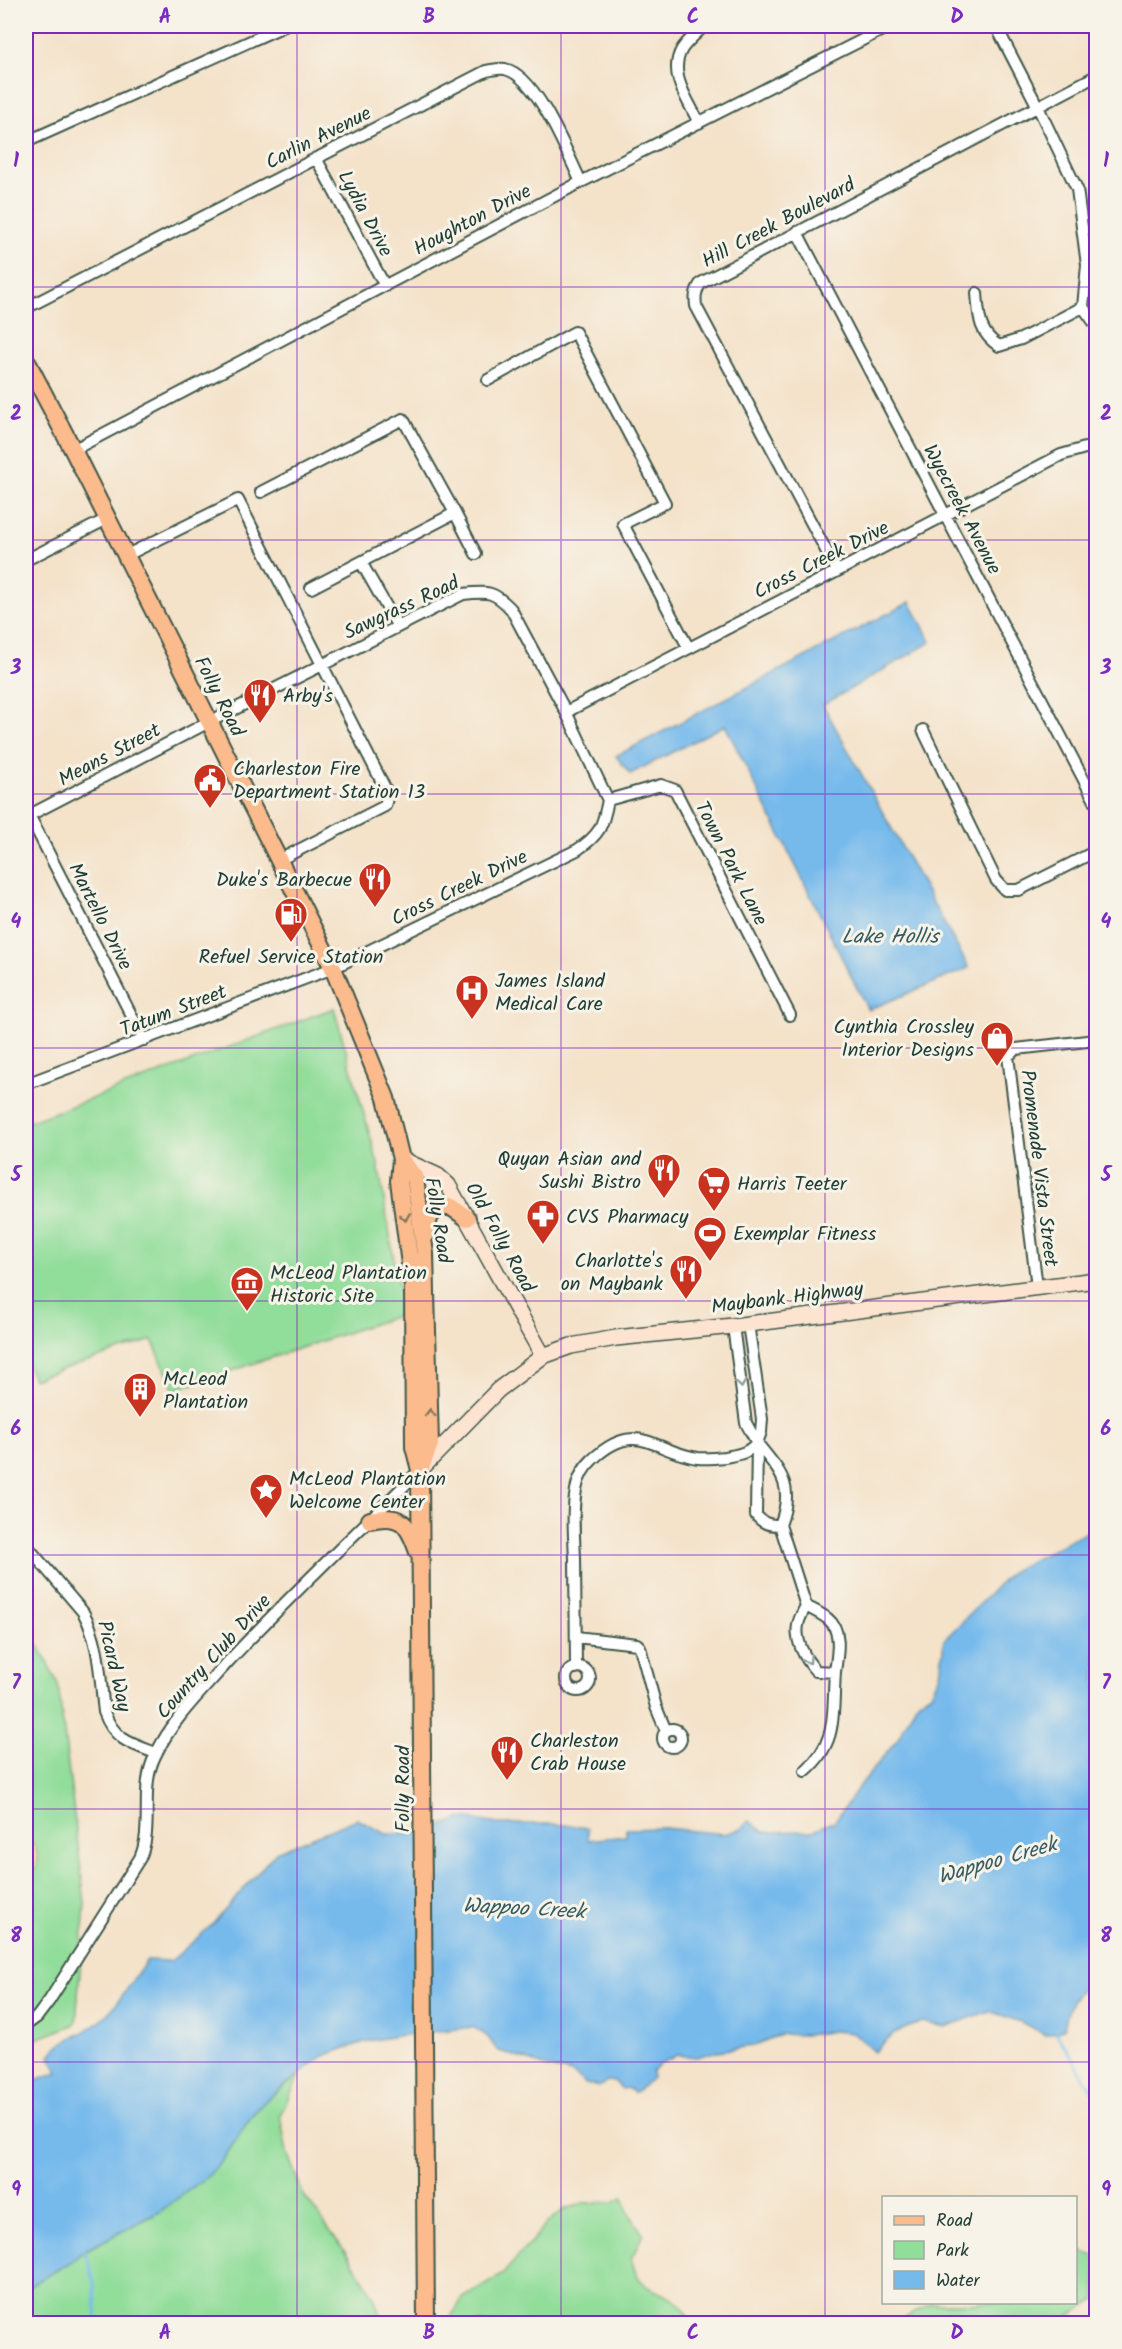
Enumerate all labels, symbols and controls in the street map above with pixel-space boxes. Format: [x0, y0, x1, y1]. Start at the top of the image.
text: A [159, 2, 171, 34]
text: B [423, 2, 435, 34]
text: C [687, 2, 699, 34]
text: D [950, 2, 964, 34]
street label: Carlin Avenue [260, 98, 377, 179]
text: 1 [13, 146, 19, 178]
text: 1 [1103, 146, 1109, 178]
street label: Lydia Drive [328, 165, 400, 263]
street label: Hill Creek Boulevard [696, 169, 862, 278]
street label: Houghton Drive [408, 176, 538, 265]
text: 2 [10, 399, 22, 431]
text: 2 [1100, 399, 1112, 431]
street label: Wyecreek Avenue [913, 439, 1009, 581]
street label: Cross Creek Drive [749, 513, 895, 609]
street label: Sawgrass Road [339, 568, 466, 650]
street label: Folly Road [184, 651, 253, 744]
text: 3 [10, 653, 22, 685]
text: 3 [1100, 653, 1112, 685]
restaurant icon: Arby's [242, 677, 278, 724]
place label: Arby's [283, 681, 334, 713]
street label: Means Street [53, 715, 167, 796]
place label: Charleston Fire Department Station 13 [233, 754, 425, 809]
public building icon: Charleston Fire Department Station 13 [192, 762, 228, 809]
street label: Town Park Lane [685, 796, 775, 932]
street label: Cross Creek Drive [386, 842, 534, 936]
street label: Martello Drive [58, 857, 140, 976]
restaurant icon: Duke's Barbecue [357, 861, 393, 908]
place label: Duke's Barbecue [216, 865, 352, 897]
fuel station icon: Refuel Service Station [273, 896, 309, 943]
text: 4 [11, 907, 22, 939]
text: 4 [1101, 907, 1112, 939]
water label: Lake Hollis [842, 921, 940, 954]
place label: Refuel Service Station [198, 942, 384, 974]
place label: James Island Medical Care [495, 966, 606, 1021]
hospital icon: James Island Medical Care [454, 973, 490, 1020]
street label: Tatum Street [116, 977, 232, 1047]
place label: Cynthia Crossley Interior Designs [833, 1012, 975, 1067]
shop icon: Cynthia Crossley Interior Designs [979, 1020, 1015, 1067]
street label: Promenade Vista Street [1010, 1068, 1066, 1269]
place label: Quyan Asian and Sushi Bistro [498, 1144, 642, 1199]
restaurant icon: Quyan Asian and Sushi Bistro [646, 1152, 682, 1199]
text: 5 [10, 1160, 23, 1192]
text: 5 [1100, 1160, 1113, 1192]
supermarket icon: Harris Teeter [696, 1165, 732, 1212]
place label: Harris Teeter [737, 1169, 848, 1201]
street label: Folly Road [414, 1175, 460, 1267]
street label: Old Folly Road [456, 1177, 543, 1300]
pharmacy icon: CVS Pharmacy [525, 1198, 561, 1245]
place label: CVS Pharmacy [566, 1202, 689, 1234]
one-way arrow [398, 1212, 410, 1221]
sports icon: Exemplar Fitness [692, 1215, 728, 1262]
place label: Exemplar Fitness [733, 1219, 877, 1251]
place label: Charlotte's on Maybank [561, 1246, 664, 1301]
restaurant icon: Charlotte's on Maybank [668, 1253, 704, 1300]
place label: McLeod Plantation Historic Site [270, 1258, 427, 1313]
museum icon: McLeod Plantation Historic Site [229, 1265, 265, 1312]
street label: Maybank Highway [709, 1274, 866, 1324]
place label: McLeod Plantation [163, 1364, 248, 1419]
building icon: McLeod Plantation [122, 1371, 158, 1418]
one-way arrow [734, 1380, 746, 1389]
one-way arrow [423, 1408, 436, 1417]
text: 6 [11, 1414, 22, 1446]
text: 6 [1101, 1414, 1112, 1446]
place label: McLeod Plantation Welcome Center [289, 1464, 446, 1519]
place icon: McLeod Plantation Welcome Center [248, 1472, 284, 1519]
street label: Country Club Drive [149, 1587, 280, 1727]
street label: Picard Way [87, 1618, 139, 1716]
one-way arrow [801, 1654, 813, 1664]
text: 7 [11, 1668, 21, 1700]
text: 7 [1101, 1668, 1111, 1700]
place label: Charleston Crab House [530, 1726, 626, 1781]
restaurant icon: Charleston Crab House [489, 1734, 525, 1781]
street label: Folly Road [388, 1745, 420, 1832]
water label: Wappoo Creek [934, 1828, 1064, 1894]
water label: Wappoo Creek [462, 1890, 589, 1929]
text: 8 [10, 1921, 22, 1953]
text: 8 [1100, 1921, 1112, 1953]
text: 9 [11, 2175, 21, 2207]
text: 9 [1101, 2175, 1111, 2207]
legend [882, 2196, 1077, 2304]
text: Road [936, 2207, 973, 2236]
text: Park [936, 2237, 969, 2266]
text: Water [936, 2267, 981, 2296]
text: A [159, 2318, 171, 2349]
text: B [423, 2318, 435, 2349]
text: C [687, 2318, 699, 2349]
text: D [950, 2318, 964, 2349]

